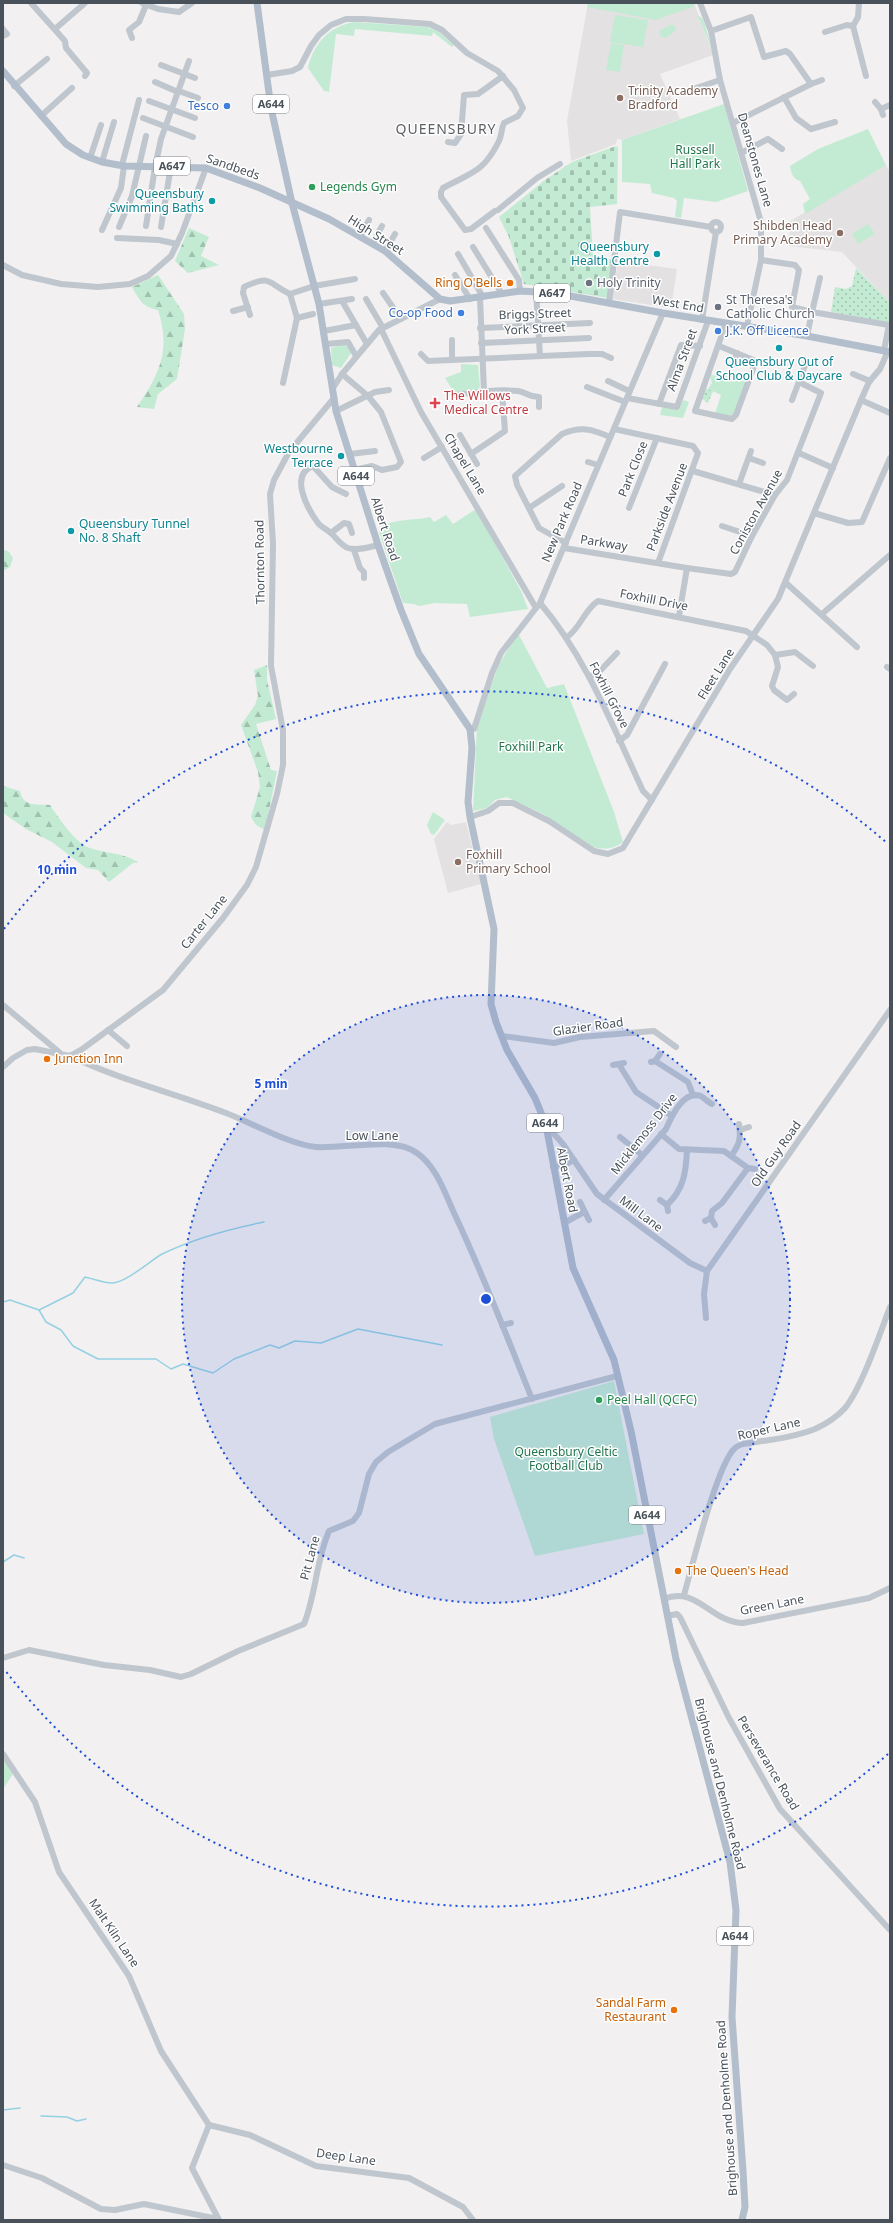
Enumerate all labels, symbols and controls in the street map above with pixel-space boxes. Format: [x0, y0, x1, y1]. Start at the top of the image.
place label: Trinity Academy Bradford [628, 82, 719, 113]
marker: Trinity Academy Bradford [615, 93, 625, 103]
road number: A644 [253, 95, 289, 113]
place label: Tesco [188, 97, 219, 114]
marker: Tesco [222, 101, 232, 111]
street label: Deanstones Lane [734, 111, 777, 209]
district label: QUEENSBURY [395, 119, 497, 138]
park label: Russell Hall Park [670, 141, 721, 172]
street label: Sandbeds [204, 149, 262, 184]
road number: A647 [154, 157, 190, 175]
place label: Legends Gym [320, 178, 397, 195]
marker: Legends Gym [307, 182, 317, 192]
place label: Queensbury Swimming Baths [109, 185, 205, 216]
marker: Queensbury Swimming Baths [207, 196, 217, 206]
street label: High Street [345, 211, 408, 259]
place label: Shibden Head Primary Academy [733, 217, 833, 248]
marker: Shibden Head Primary Academy [835, 228, 845, 238]
place label: Queensbury Health Centre [571, 238, 650, 269]
marker: Queensbury Health Centre [652, 249, 662, 259]
place label: Ring O'Bells [435, 274, 502, 291]
place label: Holy Trinity [597, 274, 661, 291]
marker: Ring O'Bells [505, 278, 515, 288]
marker: Holy Trinity [584, 278, 594, 288]
road number: A647 [534, 284, 570, 302]
street label: West End [651, 291, 705, 316]
place label: St Theresa's Catholic Church [726, 291, 815, 322]
marker: St Theresa's Catholic Church [713, 302, 723, 312]
place label: Co-op Food [388, 304, 453, 321]
street label: Briggs Street [498, 304, 572, 323]
marker: Co-op Food [456, 308, 466, 318]
street label: York Street [504, 318, 567, 339]
place label: J.K. Off Licence [725, 322, 809, 339]
street label: Alma Street [662, 326, 701, 393]
marker: J.K. Off Licence [713, 326, 723, 336]
marker: Queensbury Out of School Club & Daycare [774, 343, 784, 353]
place label: Queensbury Out of School Club & Daycare [716, 353, 843, 384]
place label: The Willows Medical Centre [444, 387, 529, 418]
marker: The Willows Medical Centre [429, 397, 441, 409]
street label: Chapel Lane [440, 430, 491, 498]
street label: Park Close [614, 438, 652, 499]
place label: Westbourne Terrace [264, 440, 333, 471]
marker: Westbourne Terrace [336, 451, 346, 461]
street label: Parkside Avenue [642, 460, 691, 554]
street label: Coniston Avenue [725, 466, 786, 558]
road number: A644 [338, 467, 374, 485]
street label: New Park Road [537, 479, 586, 564]
street label: Albert Road [367, 495, 404, 563]
place label: Queensbury Tunnel No. 8 Shaft [79, 515, 190, 546]
street label: Thornton Road [250, 520, 269, 604]
marker: Queensbury Tunnel No. 8 Shaft [66, 526, 76, 536]
street label: Parkway [579, 530, 630, 555]
street label: Foxhill Drive [619, 585, 690, 614]
street label: Fleet Lane [693, 645, 738, 703]
street label: Foxhill Grove [585, 658, 634, 731]
park label: Foxhill Park [499, 738, 564, 755]
place label: Foxhill Primary School [466, 846, 551, 877]
marker: Foxhill Primary School [453, 857, 463, 867]
text: 10 min [37, 861, 77, 878]
street label: Carter Lane [176, 891, 231, 953]
street label: Glazier Road [552, 1013, 624, 1040]
place label: Junction Inn [54, 1050, 123, 1067]
marker: Junction Inn [42, 1054, 52, 1064]
text: 5 min [254, 1075, 288, 1092]
street label: Micklemoss Drive [606, 1089, 681, 1178]
road number: A644 [527, 1114, 563, 1132]
street label: Old Guy Road [746, 1117, 805, 1190]
street label: Low Lane [345, 1127, 399, 1144]
street label: Albert Road [553, 1146, 582, 1214]
street label: Mill Lane [616, 1192, 667, 1236]
centre of rings [479, 1292, 493, 1306]
place label: Peel Hall (QCFC) [607, 1391, 697, 1408]
marker: Peel Hall (QCFC) [594, 1395, 604, 1405]
street label: Roper Lane [736, 1413, 802, 1444]
park label: Queensbury Celtic Football Club [514, 1443, 618, 1474]
road number: A644 [629, 1506, 665, 1524]
street label: Pit Lane [295, 1534, 324, 1582]
place label: The Queen's Head [686, 1562, 789, 1579]
marker: The Queen's Head [673, 1566, 683, 1576]
street label: Green Lane [739, 1590, 806, 1619]
street label: Brighouse and Denholme Road [691, 1696, 750, 1871]
street label: Perseverance Road [733, 1712, 803, 1813]
street label: Malt Kiln Lane [85, 1895, 144, 1971]
road number: A644 [717, 1927, 753, 1945]
place label: Sandal Farm Restaurant [596, 1994, 667, 2025]
marker: Sandal Farm Restaurant [669, 2005, 679, 2015]
street label: Brighouse and Denholme Road [712, 2020, 741, 2197]
street label: Deep Lane [315, 2144, 377, 2169]

